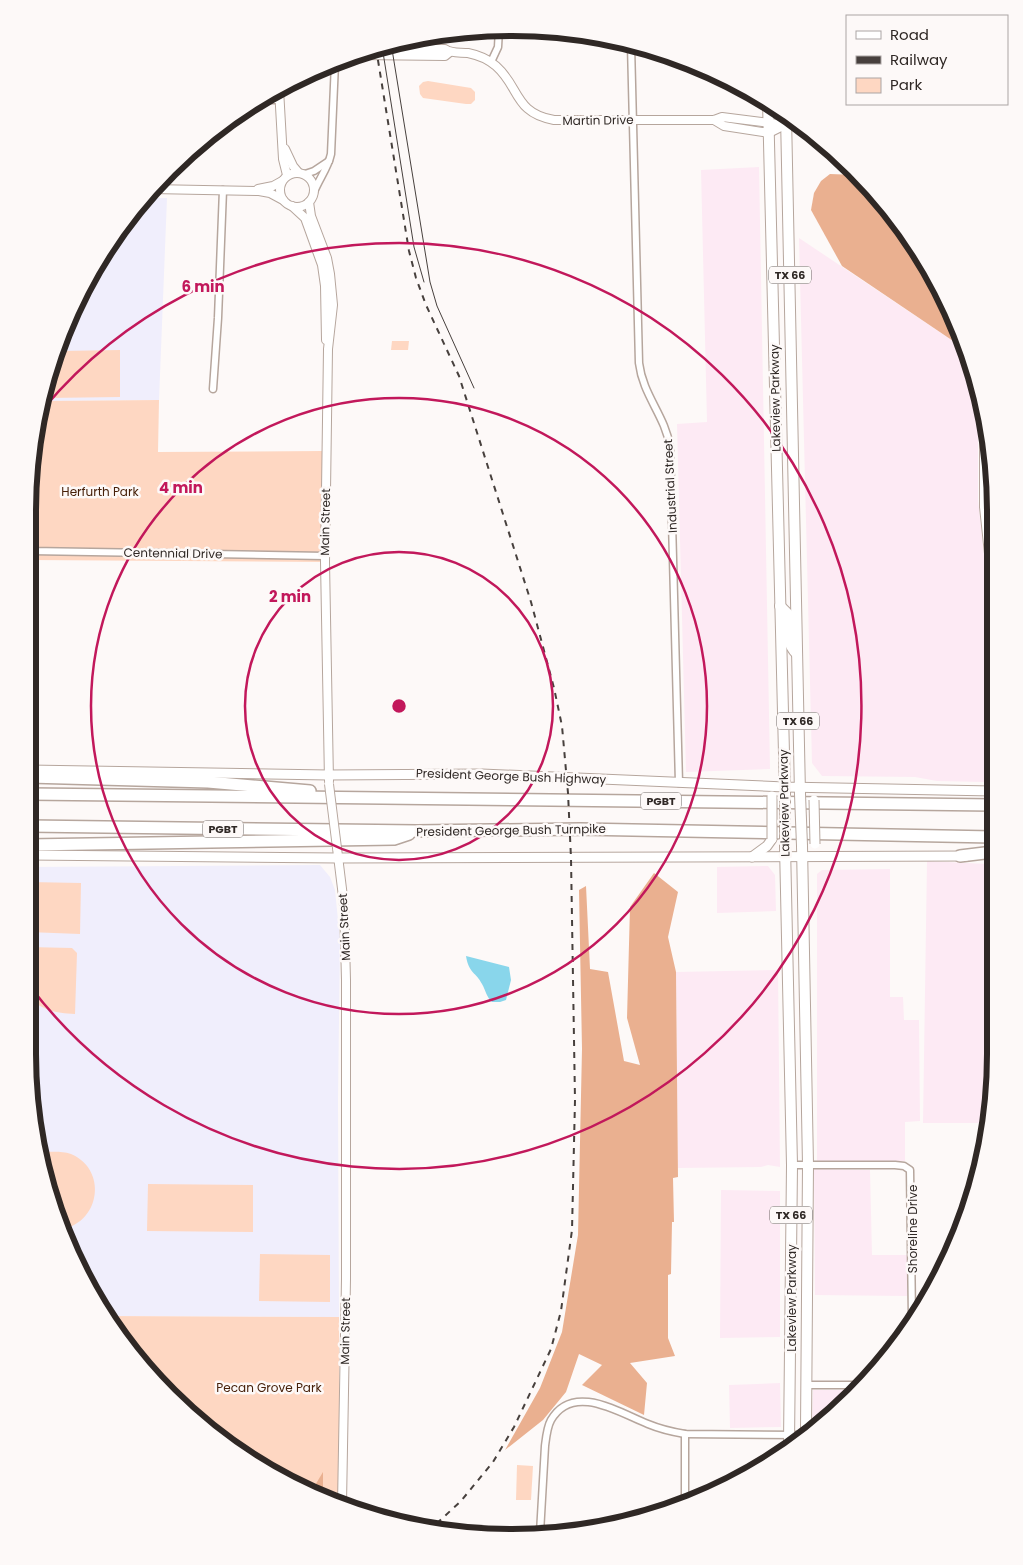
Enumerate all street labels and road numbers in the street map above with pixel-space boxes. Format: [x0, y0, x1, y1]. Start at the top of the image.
street label: Martin Drive [562, 111, 634, 129]
road number: TX 66 [769, 266, 811, 284]
street label: Lakeview Parkway [766, 344, 784, 452]
street label: Industrial Street [659, 439, 681, 533]
street label: Main Street [316, 488, 334, 556]
street label: Centennial Drive [123, 544, 223, 562]
road number: TX 66 [777, 712, 819, 729]
street label: Lakeview Parkway [775, 749, 793, 857]
street label: President George Bush Highway [416, 764, 607, 788]
road number: PGBT [641, 792, 681, 809]
street label: President George Bush Turnpike [416, 820, 606, 840]
road number: PGBT [203, 821, 243, 838]
street label: Main Street [334, 893, 354, 961]
street label: Shoreline Drive [904, 1185, 921, 1273]
road number: TX 66 [770, 1206, 812, 1224]
street label: Lakeview Parkway [783, 1244, 800, 1352]
street label: Main Street [336, 1297, 354, 1365]

